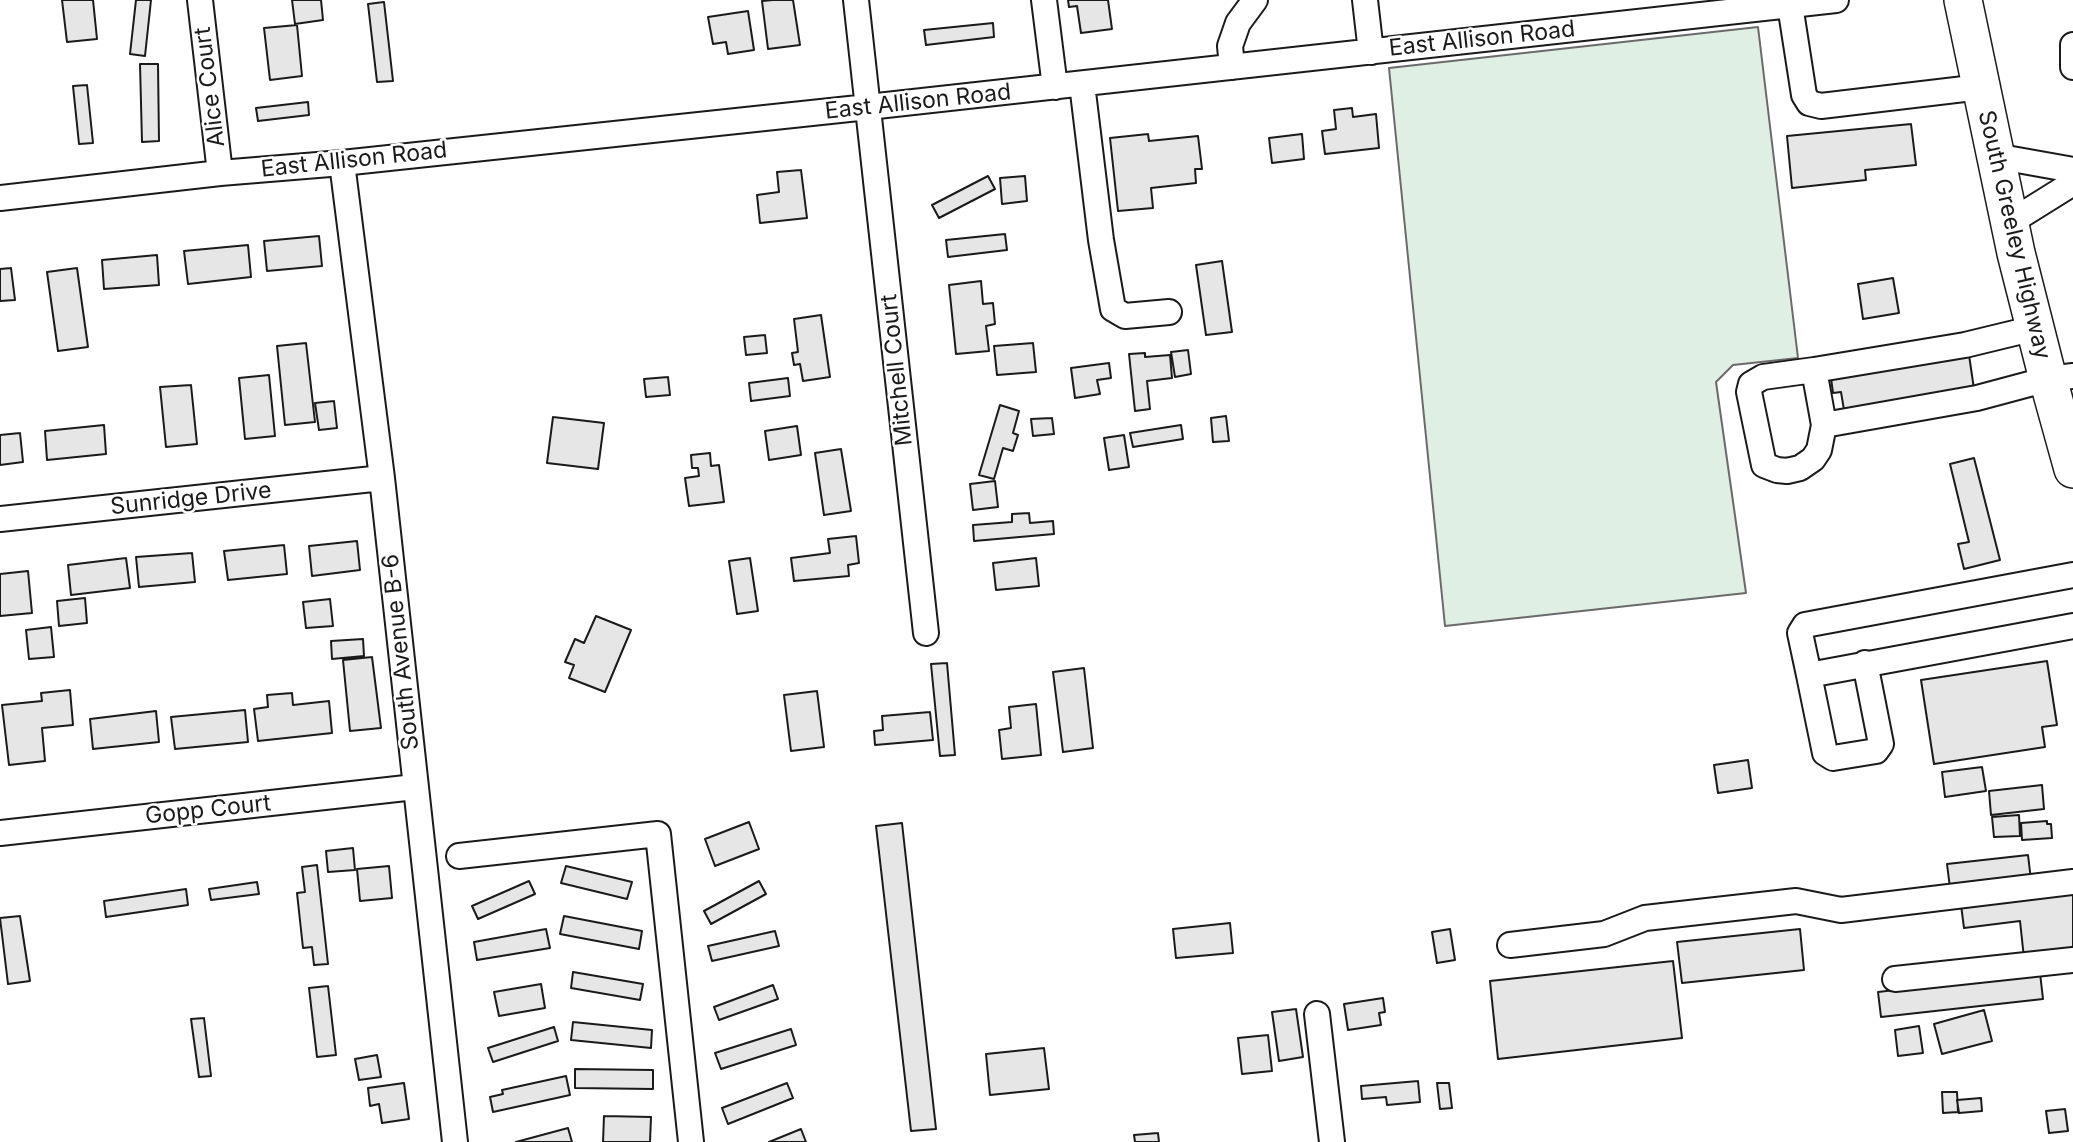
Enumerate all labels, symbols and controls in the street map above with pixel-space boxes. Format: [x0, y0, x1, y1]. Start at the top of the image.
street label: East Allison Road [1388, 16, 1576, 62]
street label: Alice Court [189, 25, 231, 149]
street label: East Allison Road [824, 79, 1012, 125]
street label: South Greeley Highway [1972, 108, 2056, 362]
street label: East Allison Road [260, 137, 448, 183]
street label: Mitchell Court [875, 293, 919, 447]
street label: Sunridge Drive [109, 477, 273, 521]
street label: South Avenue B-6 [377, 553, 425, 751]
street label: Gopp Court [144, 790, 272, 830]

